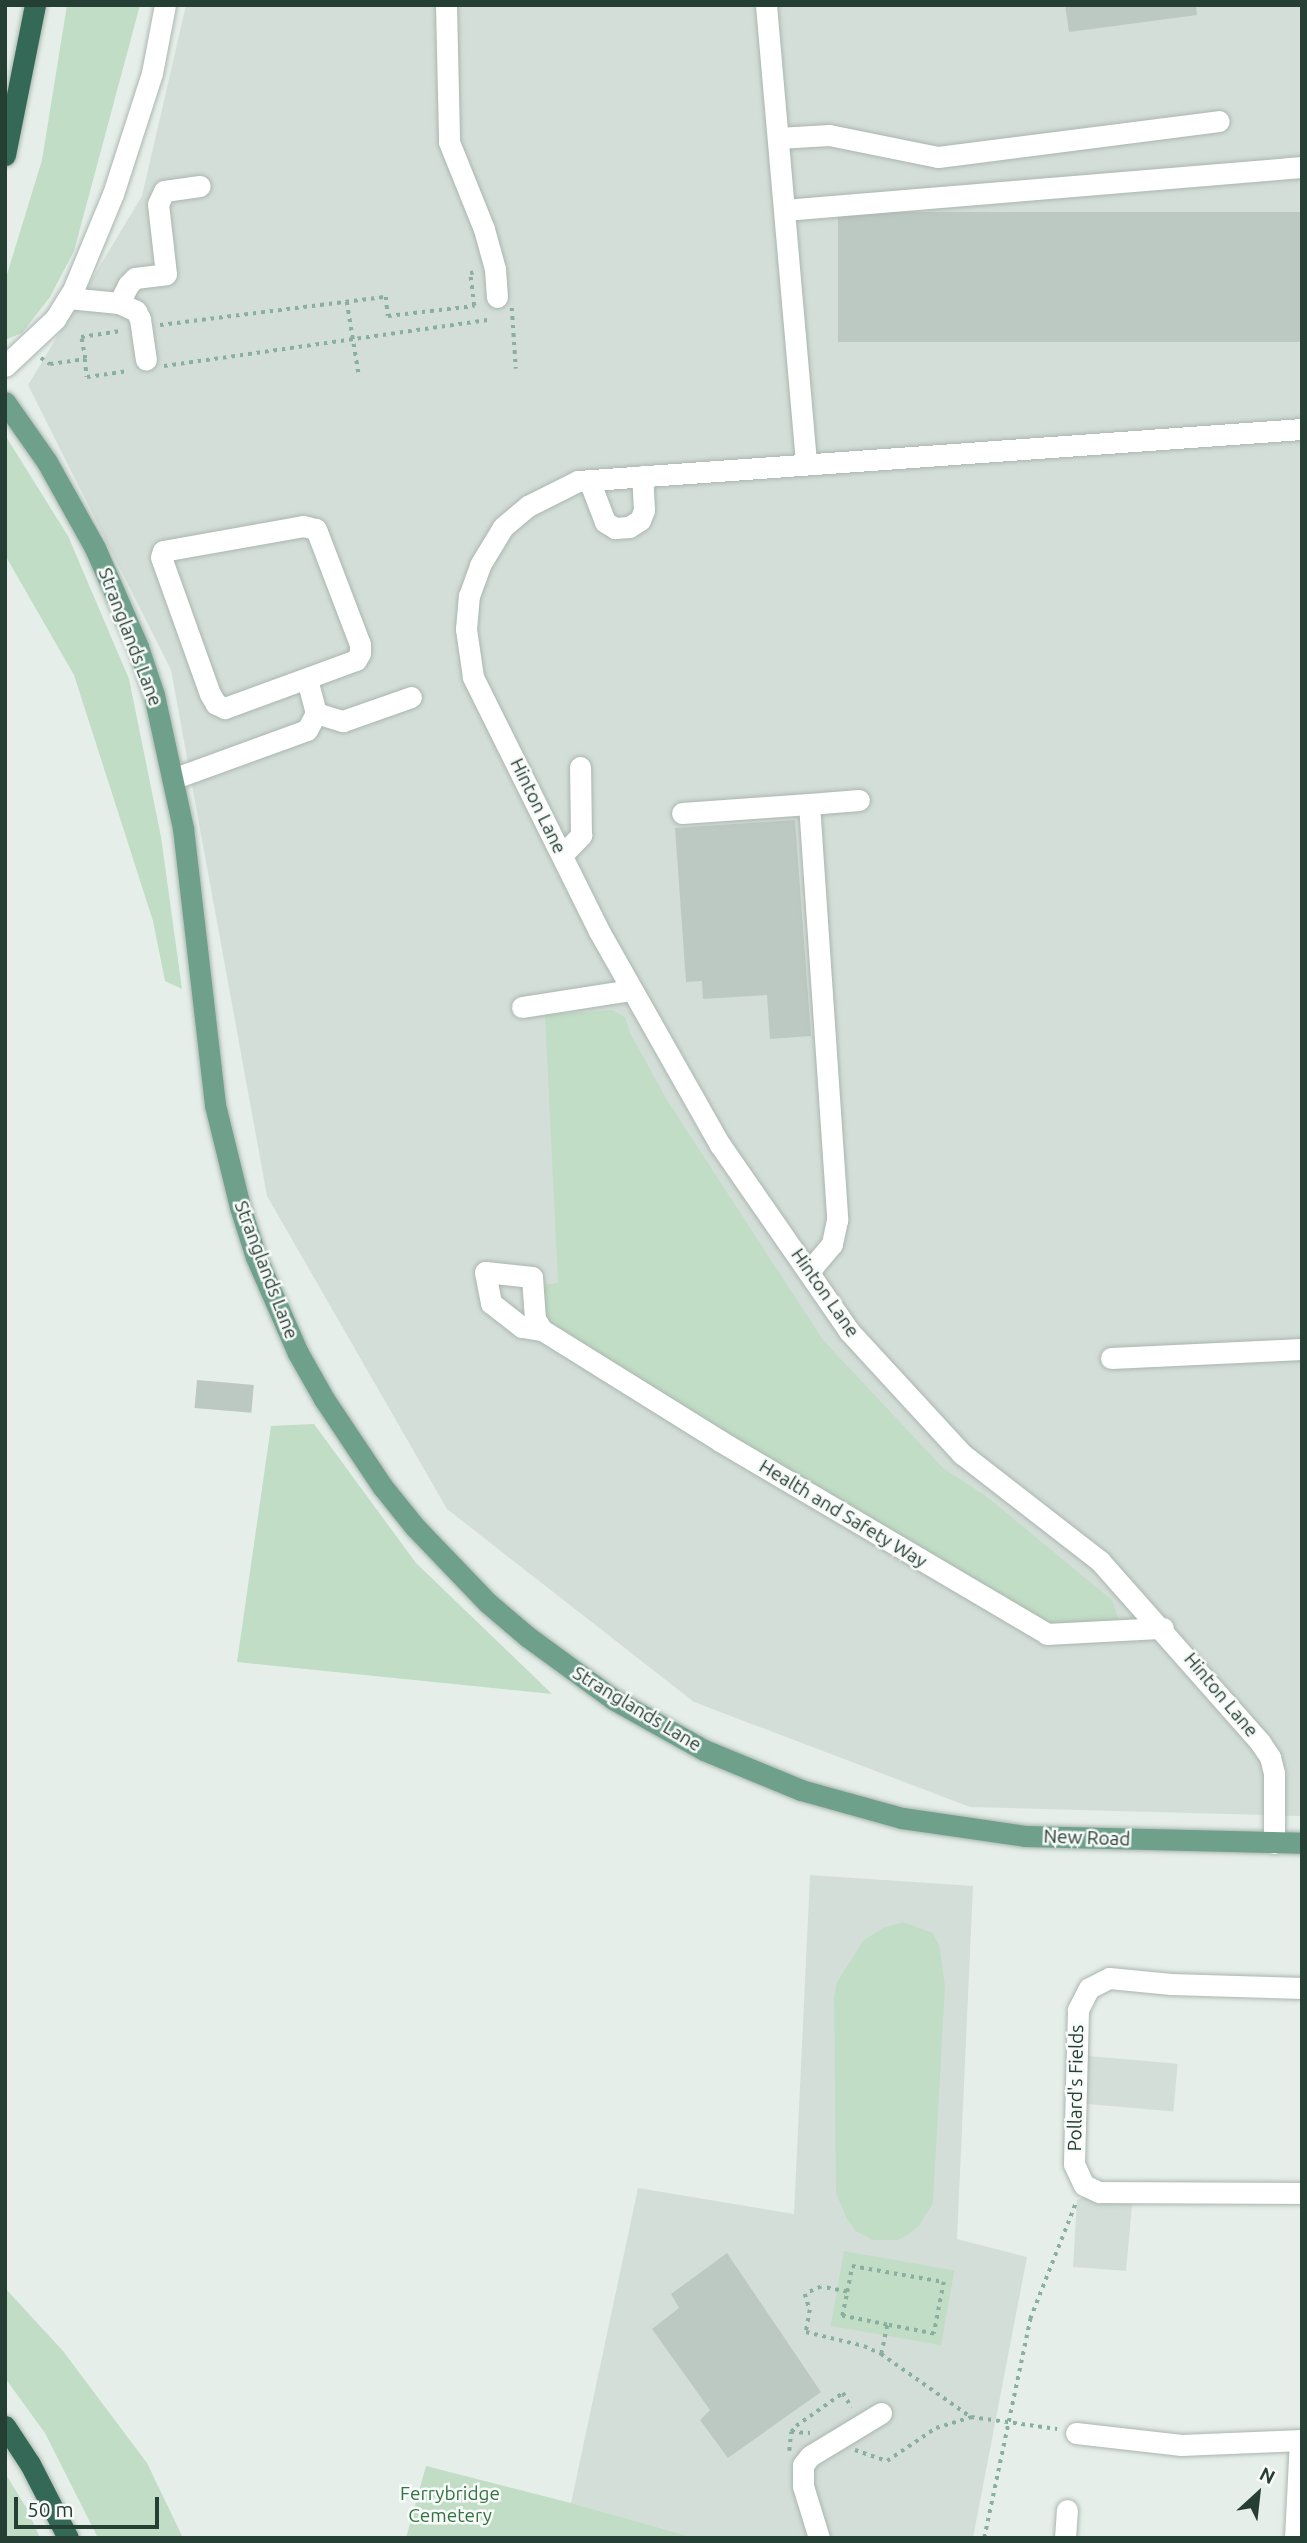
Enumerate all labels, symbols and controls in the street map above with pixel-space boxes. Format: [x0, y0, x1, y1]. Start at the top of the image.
street label: Stranglands Lane [93, 565, 167, 709]
street label: Hinton Lane [505, 755, 571, 857]
street label: Stranglands Lane [229, 1198, 303, 1342]
street label: Hinton Lane [786, 1244, 864, 1342]
street label: Health and Safety Way [755, 1455, 931, 1573]
street label: Hinton Lane [1179, 1648, 1263, 1742]
street label: Stranglands Lane [568, 1662, 706, 1756]
street label: New Road [1043, 1825, 1131, 1851]
street label: Pollard's Fields [1063, 2024, 1089, 2152]
north arrow [1223, 2459, 1293, 2529]
text: N [1256, 2462, 1279, 2488]
park label: Ferrybridge Cemetery [400, 2483, 500, 2527]
scale bar [18, 2484, 163, 2528]
text: 50 m [27, 2497, 74, 2521]

